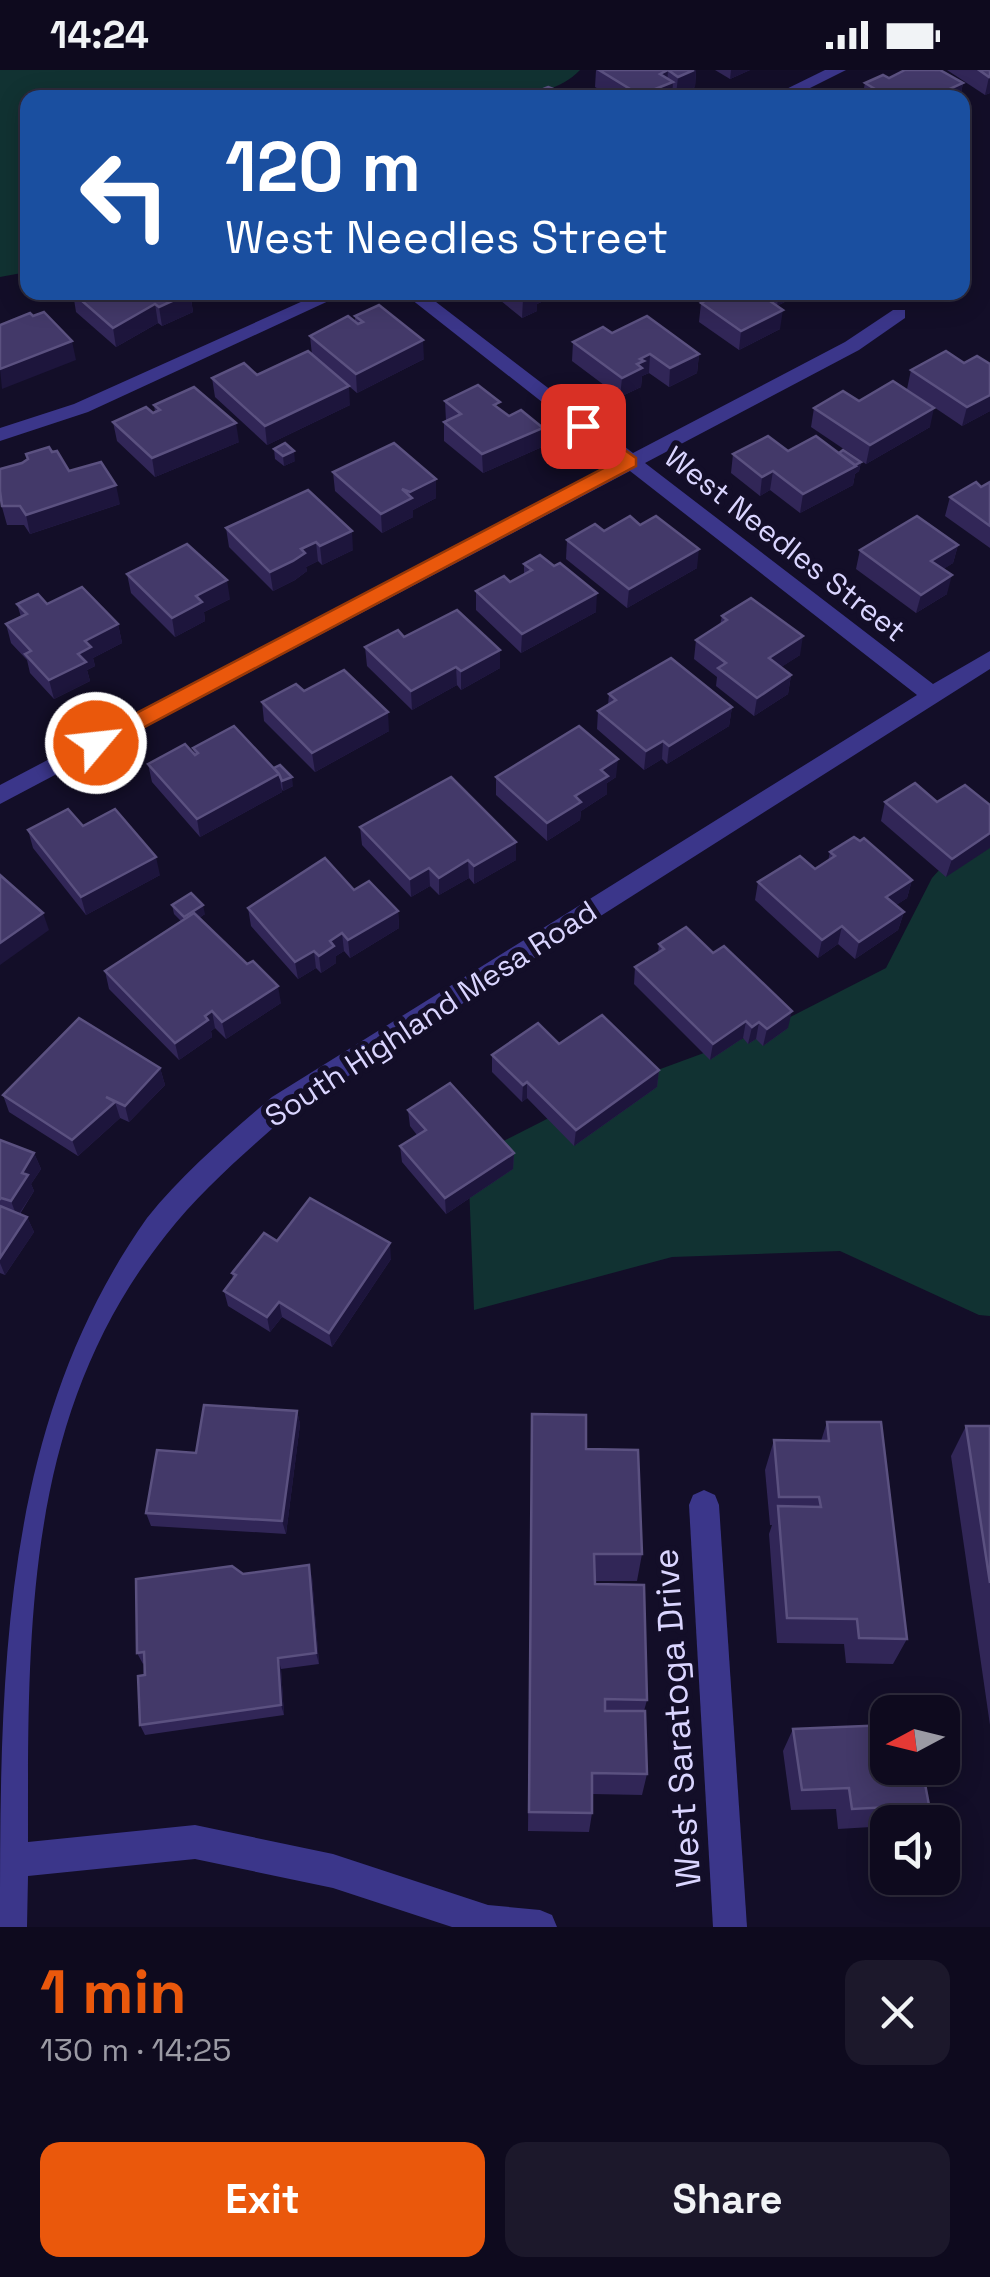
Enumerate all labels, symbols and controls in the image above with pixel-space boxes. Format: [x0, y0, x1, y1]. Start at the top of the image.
text: 14:24 [50, 11, 149, 59]
text: 120 m [225, 122, 421, 211]
icon: left [60, 130, 190, 260]
text: West Needles Street [225, 209, 668, 266]
pin [541, 384, 626, 469]
icon: arrive [556, 399, 611, 454]
street label: West Needles Street [657, 437, 914, 650]
position arrow [44, 691, 148, 795]
street label: South Highland Mesa Road [257, 892, 604, 1136]
street label: West Saratoga Drive [643, 1547, 711, 1889]
north arrow [870, 1695, 960, 1785]
map controls [870, 1695, 960, 1895]
button: sound [870, 1805, 960, 1895]
text: 1 min [40, 1954, 187, 2031]
button: close [845, 1960, 950, 2065]
text: 130 m · 14:25 [40, 2030, 231, 2070]
button: Exit [40, 2142, 485, 2257]
button: Share [505, 2142, 950, 2257]

